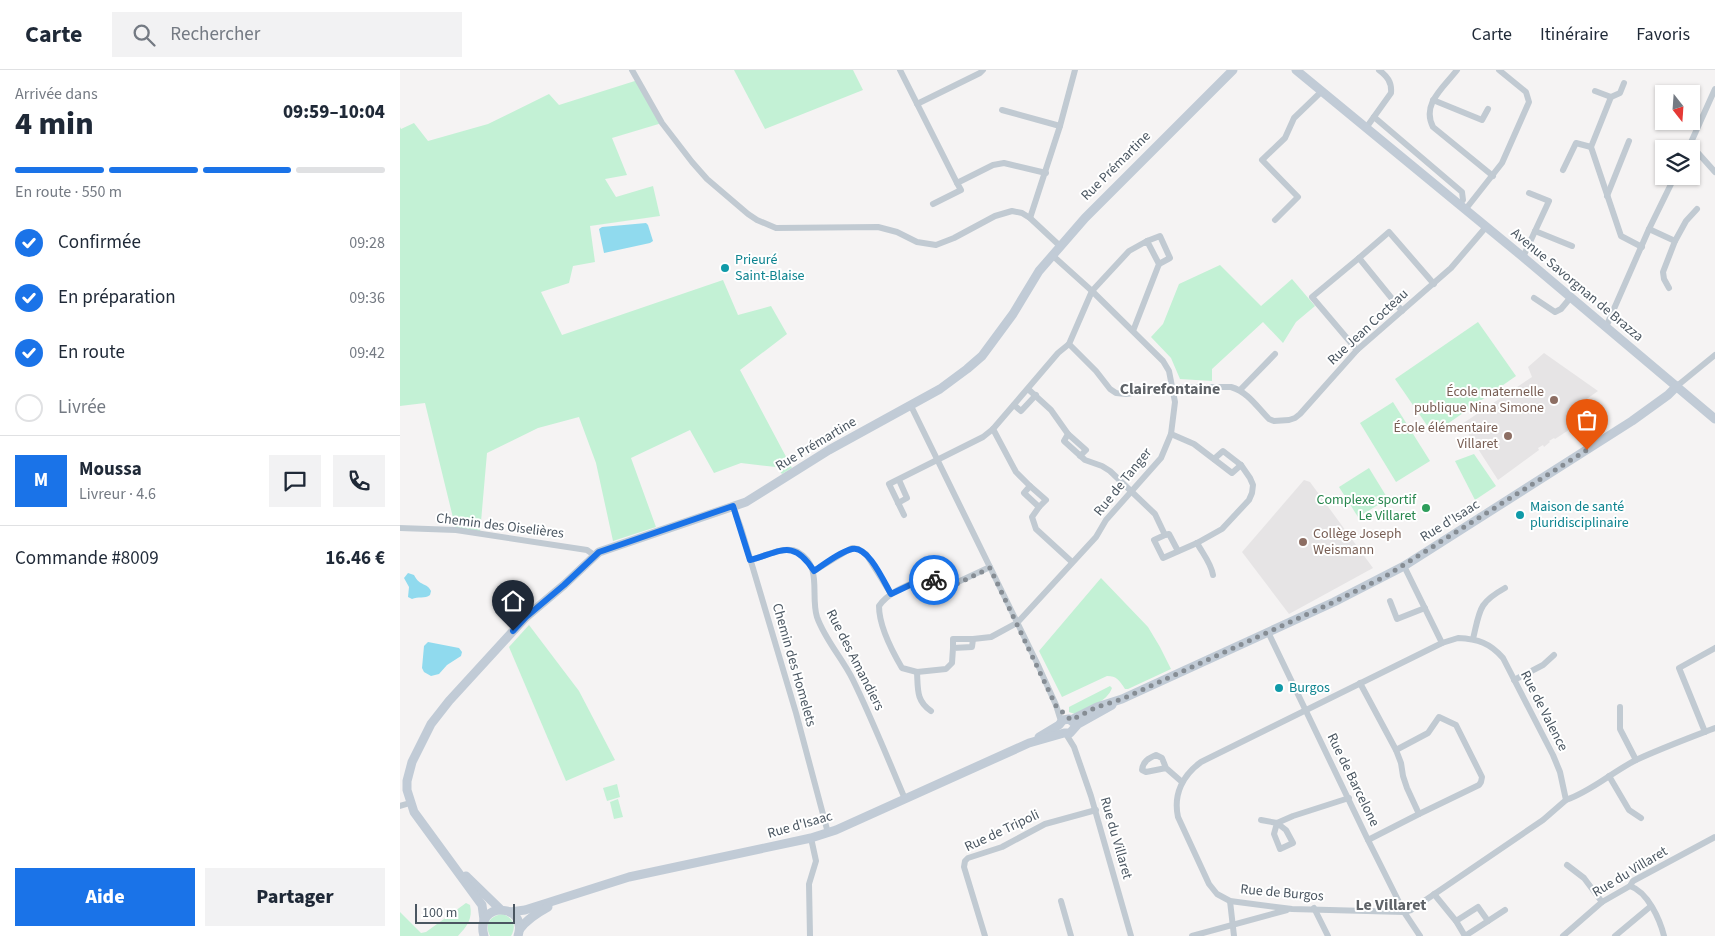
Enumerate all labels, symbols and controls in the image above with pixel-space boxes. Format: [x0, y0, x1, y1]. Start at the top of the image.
search box [112, 12, 462, 57]
text: Carte [25, 17, 82, 52]
icon: search [130, 21, 158, 49]
text: Rechercher [170, 21, 260, 48]
text: Carte [1472, 22, 1512, 47]
text: Itinéraire [1540, 22, 1608, 47]
text: Favoris [1636, 22, 1690, 47]
text: Arrivée dans [15, 83, 98, 105]
north arrow [1655, 85, 1700, 130]
map controls [1655, 85, 1700, 185]
text: 09:59–10:04 [283, 99, 385, 126]
text: 4 min [15, 101, 94, 147]
street label: Rue Prémartine [1077, 127, 1155, 205]
button: layers [1655, 140, 1700, 185]
text: En route · 550 m [15, 181, 122, 203]
street label: Avenue Savorgnan de Brazza [1506, 224, 1648, 346]
icon: check [15, 229, 43, 257]
text: Confirmée [58, 229, 141, 256]
text: 09:28 [349, 232, 385, 254]
place label: Prieuré Saint-Blaise [735, 250, 805, 286]
marker: Prieuré Saint-Blaise [719, 262, 731, 274]
icon: check [15, 284, 43, 312]
text: En préparation [58, 284, 176, 311]
street label: Rue Jean Cocteau [1323, 284, 1413, 370]
text: 09:36 [349, 287, 385, 309]
icon: check [15, 339, 43, 367]
text: En route [58, 339, 125, 366]
text: 09:42 [349, 342, 385, 364]
district label: Clairefontaine [1120, 378, 1220, 400]
place label: École maternelle publique Nina Simone [1414, 382, 1544, 418]
text: Livrée [58, 394, 106, 421]
marker: École maternelle publique Nina Simone [1548, 394, 1560, 406]
pin [1566, 399, 1608, 450]
icon: bag [1573, 406, 1601, 434]
street label: Rue Prémartine [772, 412, 860, 476]
place label: École élémentaire Villaret [1394, 418, 1498, 454]
marker: École élémentaire Villaret [1502, 430, 1514, 442]
street label: Rue de Tanger [1089, 443, 1157, 520]
button: chat [269, 455, 321, 507]
button: phone [333, 455, 385, 507]
text: Moussa [79, 456, 142, 483]
text: M [34, 467, 48, 494]
text: Livreur · 4.6 [79, 483, 156, 505]
place label: Complexe sportif Le Villaret [1317, 490, 1417, 526]
street label: Rue d'Isaac [1416, 495, 1484, 547]
place label: Maison de santé pluridisciplinaire [1530, 497, 1629, 533]
marker: Complexe sportif Le Villaret [1420, 502, 1432, 514]
street label: Chemin des Oiselières [435, 508, 565, 544]
marker: Maison de santé pluridisciplinaire [1514, 509, 1526, 521]
place label: Collège Joseph Weismann [1313, 524, 1402, 560]
marker: Collège Joseph Weismann [1297, 536, 1309, 548]
text: Commande #8009 [15, 545, 159, 572]
text: 16.46 € [325, 545, 385, 572]
courier [909, 555, 959, 605]
icon: bike [920, 566, 948, 594]
pin [492, 580, 534, 631]
icon: home [499, 587, 527, 615]
street label: Chemin des Homelets [767, 601, 821, 729]
street label: Rue des Amandiers [821, 606, 889, 714]
street label: Rue de Valence [1515, 667, 1573, 755]
place label: Burgos [1289, 678, 1330, 698]
marker: Burgos [1273, 682, 1285, 694]
street label: Rue de Barcelone [1322, 730, 1384, 830]
street label: Rue du Villaret [1095, 795, 1137, 882]
street label: Rue de Tripoli [961, 805, 1043, 857]
street label: Rue d'Isaac [765, 806, 835, 844]
street label: Rue du Villaret [1589, 842, 1672, 902]
button: Aide [15, 868, 195, 926]
button: Partager [205, 868, 385, 926]
street label: Rue de Burgos [1239, 879, 1325, 907]
district label: Le Villaret [1356, 894, 1426, 916]
scale bar [415, 901, 515, 924]
text: 100 m [422, 903, 457, 923]

